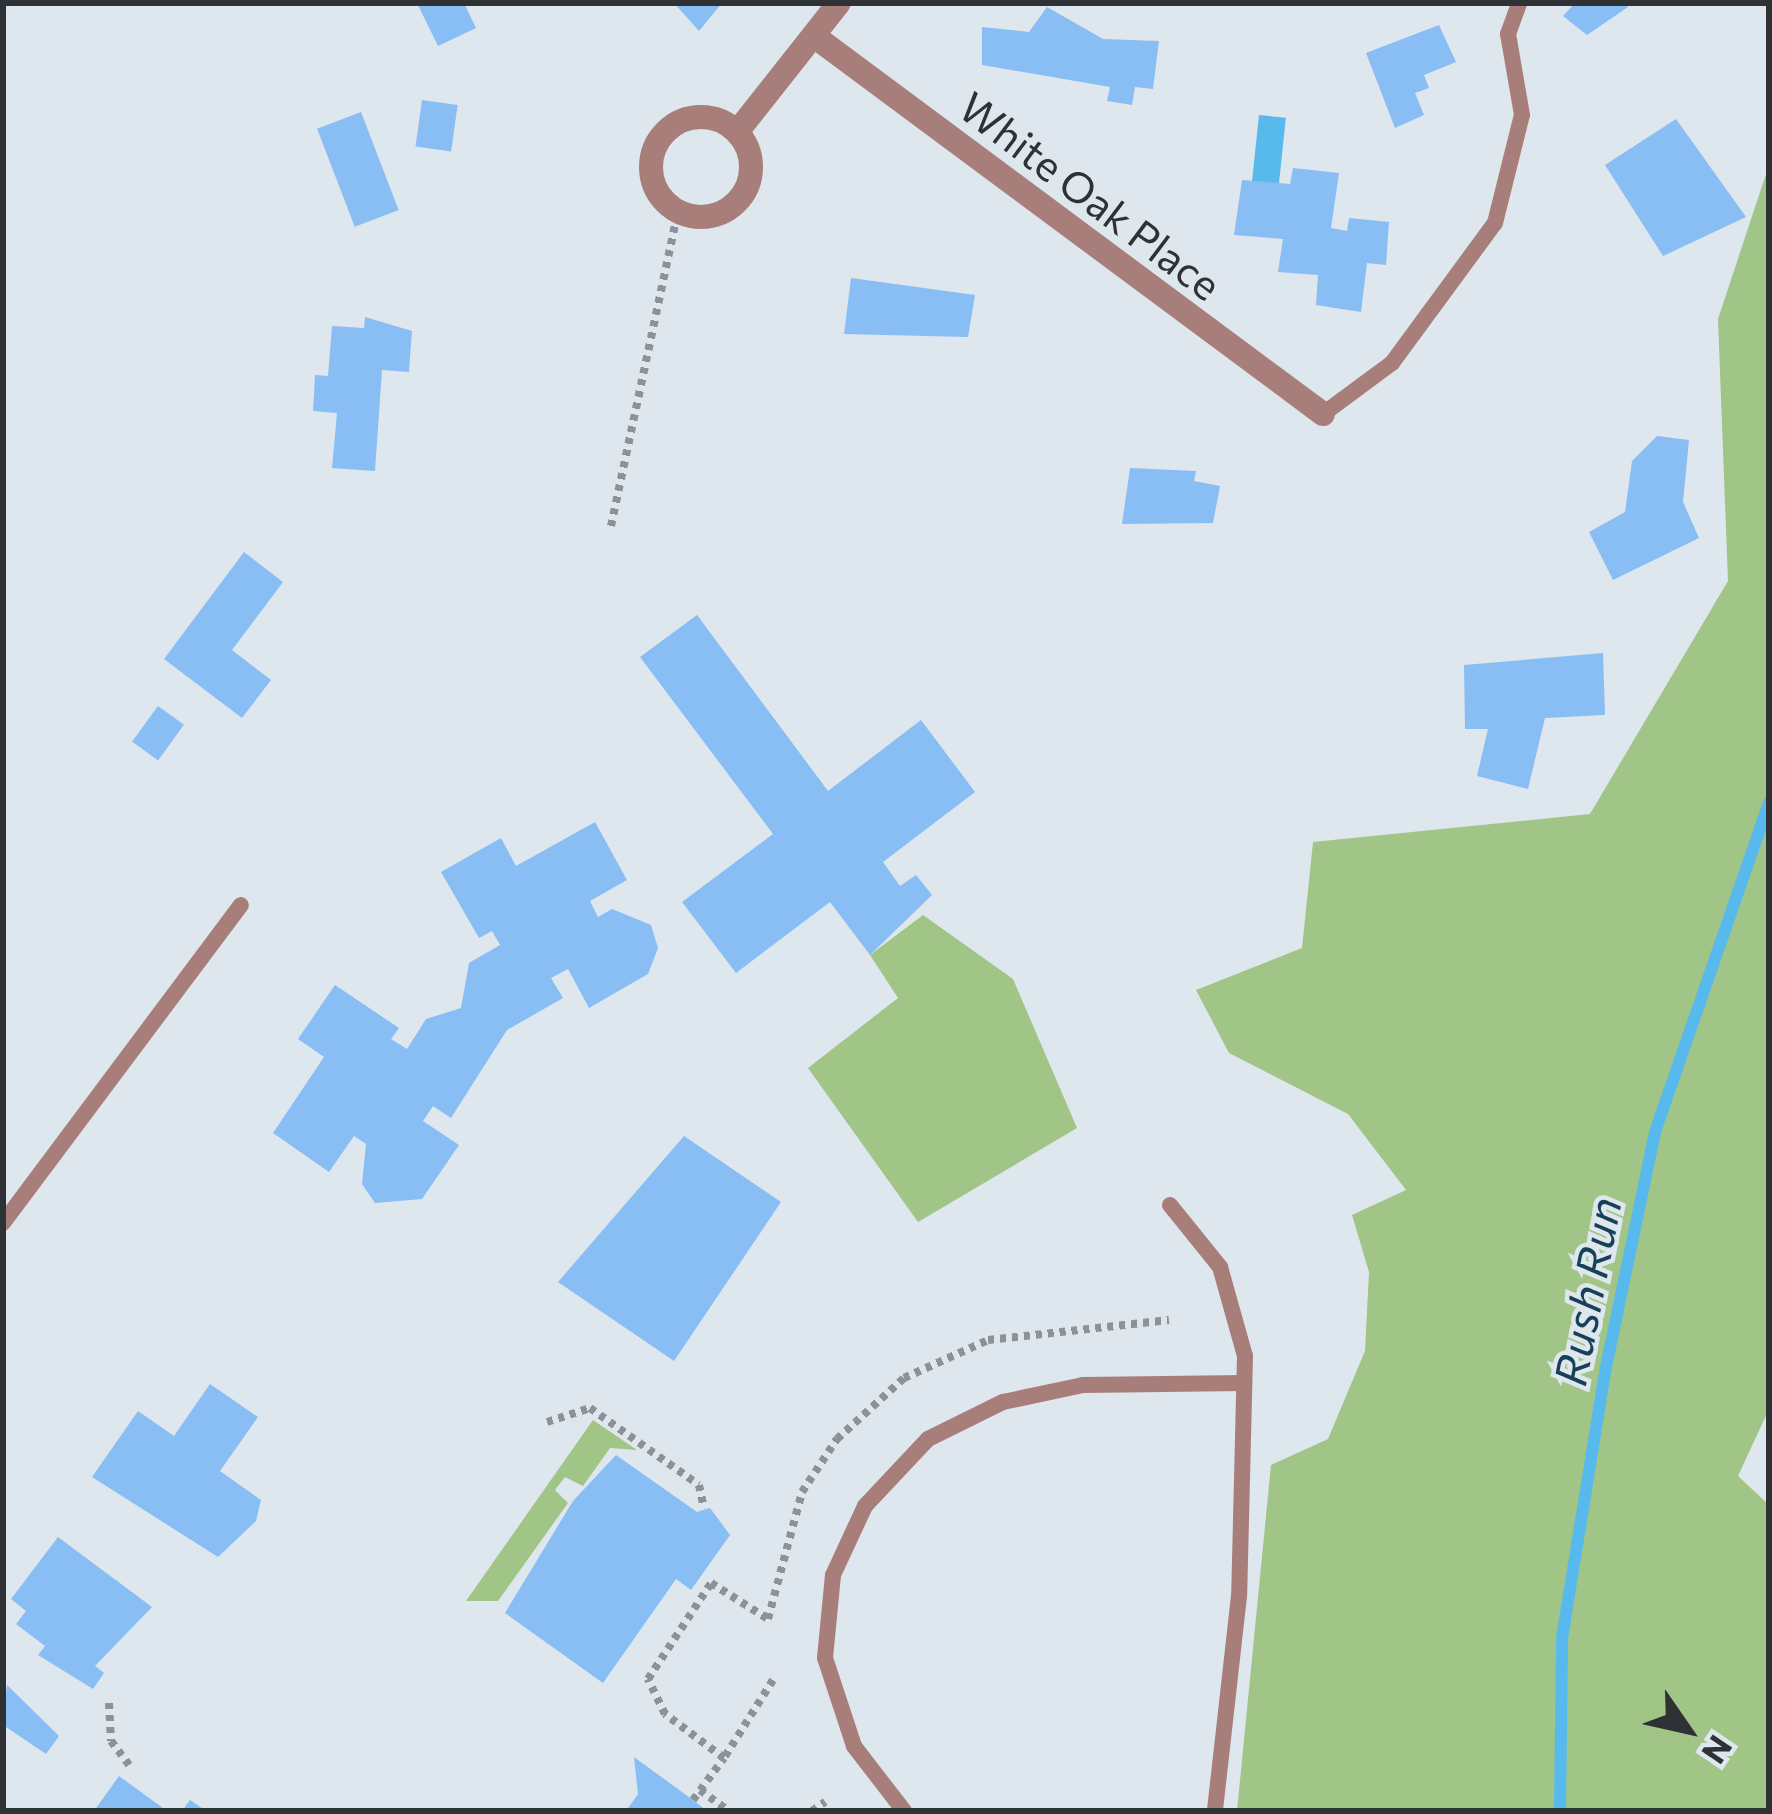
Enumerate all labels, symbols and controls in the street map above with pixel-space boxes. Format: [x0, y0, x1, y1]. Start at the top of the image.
street label: White Oak Place [951, 80, 1231, 310]
water label: Rush Run [1541, 1192, 1631, 1390]
north arrow [1628, 1670, 1748, 1790]
text: N [1694, 1729, 1742, 1772]

